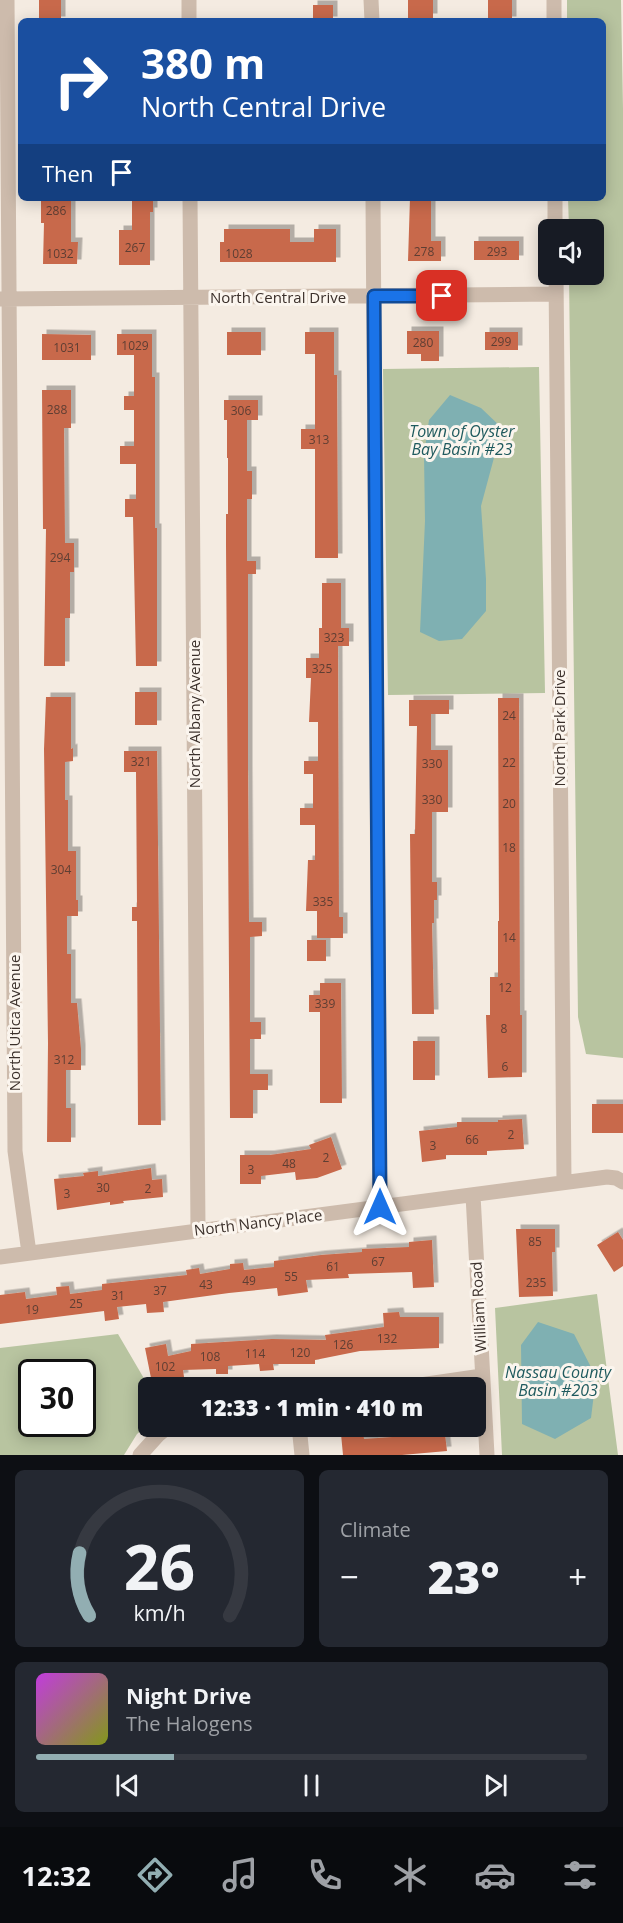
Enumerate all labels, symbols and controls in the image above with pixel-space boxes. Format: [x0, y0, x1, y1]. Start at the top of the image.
text: 380 m [141, 34, 265, 91]
icon: right [42, 42, 120, 120]
text: North Central Drive [141, 88, 386, 125]
icon: arrive [105, 156, 138, 189]
text: Then [42, 158, 93, 188]
house number: 286 [46, 202, 66, 219]
map controls [538, 219, 604, 285]
button: sound [538, 219, 604, 285]
house number: 267 [125, 239, 145, 256]
house number: 278 [414, 243, 434, 260]
house number: 293 [487, 243, 507, 260]
house number: 1032 [46, 245, 74, 262]
house number: 1028 [225, 245, 253, 262]
pin [416, 270, 467, 321]
icon: arrive [425, 279, 458, 312]
street label: North Central Drive [210, 287, 346, 307]
house number: 299 [491, 333, 511, 350]
house number: 280 [413, 334, 433, 351]
house number: 1029 [121, 337, 149, 354]
house number: 1031 [53, 339, 81, 356]
house number: 288 [47, 401, 67, 418]
house number: 306 [231, 402, 251, 419]
water label: Town of Oyster Bay Basin #23 [409, 420, 515, 460]
house number: 313 [309, 431, 329, 448]
house number: 294 [50, 549, 70, 566]
house number: 323 [324, 629, 344, 646]
street label: North Albany Avenue [184, 640, 204, 788]
house number: 325 [312, 660, 332, 677]
street label: North Park Drive [549, 670, 569, 786]
house number: 24 [502, 707, 516, 724]
house number: 321 [131, 753, 151, 770]
house number: 22 [502, 754, 516, 771]
house number: 330 [422, 755, 442, 772]
house number: 330 [422, 791, 442, 808]
house number: 20 [502, 795, 516, 812]
house number: 18 [502, 839, 516, 856]
house number: 304 [51, 861, 71, 878]
house number: 335 [313, 893, 333, 910]
house number: 14 [502, 929, 516, 946]
street label: North Utica Avenue [4, 955, 24, 1091]
house number: 12 [498, 979, 512, 996]
house number: 339 [315, 995, 335, 1012]
house number: 8 [501, 1020, 508, 1037]
house number: 312 [54, 1051, 74, 1068]
house number: 6 [502, 1058, 509, 1075]
house number: 2 [508, 1126, 515, 1143]
house number: 66 [465, 1131, 479, 1148]
house number: 3 [430, 1137, 437, 1154]
house number: 2 [323, 1149, 330, 1166]
house number: 48 [282, 1155, 296, 1172]
house number: 3 [248, 1161, 255, 1178]
position arrow [348, 1175, 412, 1239]
house number: 30 [96, 1179, 110, 1196]
house number: 2 [145, 1180, 152, 1197]
house number: 3 [64, 1185, 71, 1202]
street label: North Nancy Place [193, 1204, 323, 1240]
house number: 85 [528, 1233, 542, 1250]
house number: 67 [371, 1253, 385, 1270]
house number: 61 [326, 1258, 340, 1275]
street label: William Road [466, 1261, 490, 1353]
house number: 55 [284, 1268, 298, 1285]
house number: 49 [242, 1272, 256, 1289]
house number: 235 [526, 1274, 546, 1291]
house number: 43 [199, 1276, 213, 1293]
house number: 37 [153, 1282, 167, 1299]
house number: 31 [111, 1287, 125, 1304]
house number: 25 [69, 1295, 83, 1312]
house number: 19 [25, 1301, 39, 1318]
house number: 132 [377, 1330, 397, 1347]
house number: 126 [333, 1336, 353, 1353]
house number: 120 [290, 1344, 310, 1361]
house number: 114 [245, 1345, 265, 1362]
house number: 108 [200, 1348, 220, 1365]
house number: 102 [155, 1358, 175, 1375]
speed limit sign: 30 [18, 1359, 96, 1437]
water label: Nassau County Basin #203 [505, 1361, 613, 1401]
text: 12:33 · 1 min · 410 m [201, 1392, 423, 1422]
text: Climate [340, 1516, 411, 1543]
text: 26 [124, 1523, 195, 1608]
text: 23° [428, 1546, 499, 1607]
text: − [340, 1554, 359, 1599]
text: + [568, 1554, 587, 1599]
text: km/h [133, 1598, 186, 1627]
text: Night Drive [126, 1680, 251, 1710]
text: The Halogens [126, 1710, 253, 1737]
icon: previous [111, 1769, 144, 1802]
icon: pause [295, 1769, 328, 1802]
icon: next [479, 1769, 512, 1802]
icon: directions [134, 1854, 176, 1896]
icon: music [219, 1854, 261, 1896]
icon: phone [304, 1854, 346, 1896]
icon: climate [389, 1854, 431, 1896]
icon: car [474, 1854, 516, 1896]
icon: filters [559, 1854, 601, 1896]
text: 12:32 [22, 1857, 91, 1894]

